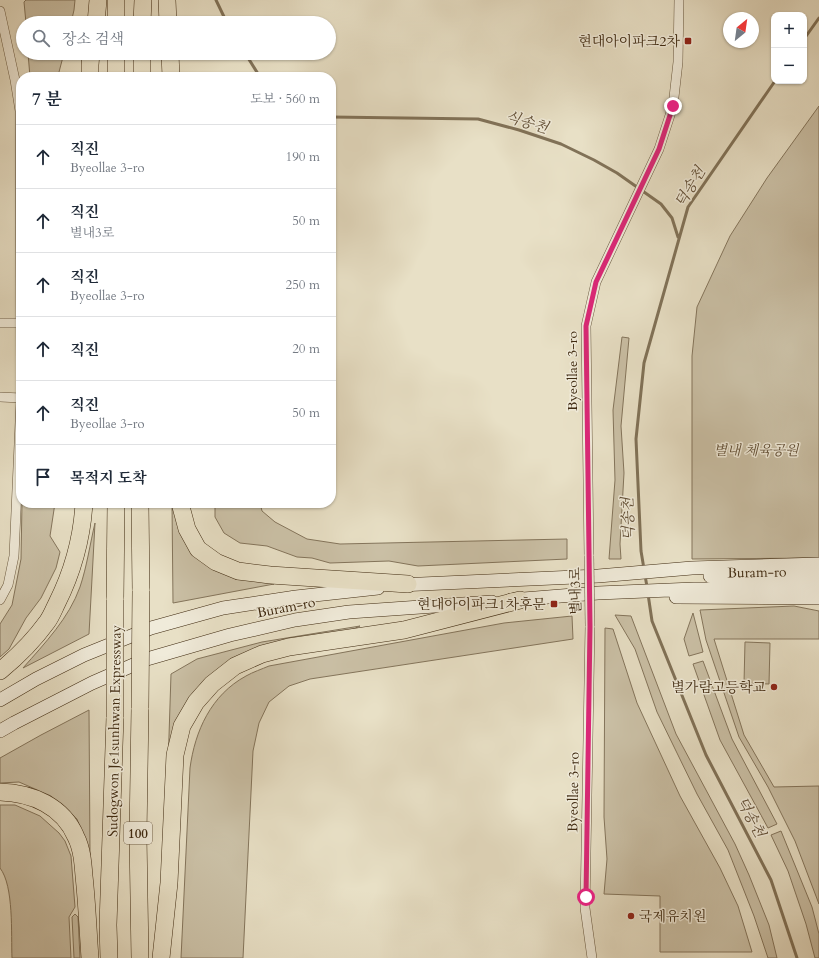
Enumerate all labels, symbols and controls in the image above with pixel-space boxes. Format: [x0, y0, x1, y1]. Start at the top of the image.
north arrow [723, 12, 759, 48]
map controls [771, 12, 807, 84]
button: + [771, 12, 807, 48]
search box [16, 16, 336, 60]
icon: search [30, 27, 52, 49]
text: 장소 검색 [62, 29, 124, 49]
place label: 현대아이파크2차 [578, 32, 680, 51]
marker: 현대아이파크2차 [683, 36, 693, 46]
button: − [771, 48, 807, 84]
text: 7 분 [32, 88, 62, 111]
text: 도보 · 560 m [250, 90, 320, 108]
route end [664, 97, 682, 115]
water label: 식송천 [503, 106, 552, 138]
text: 직진 [70, 139, 99, 159]
icon: ahead [32, 146, 54, 168]
text: 190 m [286, 148, 320, 166]
text: Byeollae 3-ro [70, 159, 144, 177]
water label: 덕송천 [670, 162, 711, 211]
text: 직진 [70, 202, 99, 222]
icon: ahead [32, 210, 54, 232]
text: 50 m [292, 212, 320, 230]
text: 별내3로 [70, 224, 114, 242]
text: 직진 [70, 267, 99, 287]
icon: ahead [32, 274, 54, 296]
text: 250 m [286, 276, 320, 294]
text: Byeollae 3-ro [70, 287, 144, 305]
street label: Byeollae 3-ro [563, 330, 582, 411]
icon: ahead [32, 338, 54, 360]
text: 직진 [70, 340, 99, 360]
text: 20 m [292, 340, 320, 358]
text: 직진 [70, 395, 99, 415]
icon: ahead [32, 402, 54, 424]
text: 50 m [292, 404, 320, 422]
text: Byeollae 3-ro [70, 415, 144, 433]
park label: 별내 체육공원 [713, 441, 800, 460]
icon: arrive [32, 466, 54, 488]
text: 목적지 도착 [70, 468, 146, 488]
water label: 덕송천 [617, 495, 639, 541]
street label: Buram-ro [727, 562, 787, 583]
street label: 별내3로 [566, 566, 585, 615]
street label: Buram-ro [255, 592, 317, 622]
place label: 현대아이파크1차후문 [417, 595, 546, 614]
marker: 현대아이파크1차후문 [549, 599, 559, 609]
street label: Sudogwon Je1sunhwan Expressway [103, 624, 126, 837]
place label: 별가람고등학교 [671, 678, 766, 697]
marker: 별가람고등학교 [769, 682, 779, 692]
street label: Byeollae 3-ro [563, 751, 584, 832]
water label: 덕송천 [732, 793, 771, 842]
road number: 100 [124, 822, 152, 844]
route start [577, 888, 595, 906]
place label: 국제유치원 [639, 907, 707, 926]
marker: 국제유치원 [626, 911, 636, 921]

